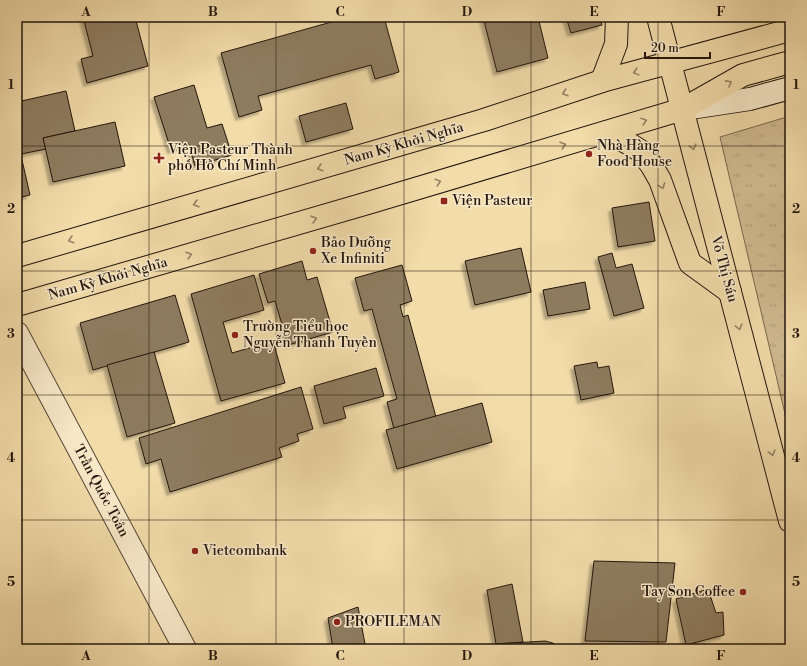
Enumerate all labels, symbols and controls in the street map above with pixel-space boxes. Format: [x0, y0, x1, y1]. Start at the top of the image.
text: A [80, 4, 91, 20]
text: B [208, 4, 218, 20]
text: C [335, 4, 345, 20]
text: D [462, 4, 472, 20]
text: E [589, 4, 599, 20]
text: F [716, 4, 726, 20]
scale bar [645, 34, 710, 60]
text: 20 m [651, 41, 679, 56]
one-way arrow [633, 67, 640, 76]
text: 1 [8, 77, 15, 93]
text: 1 [793, 77, 800, 93]
one-way arrow [725, 81, 732, 88]
one-way arrow [562, 89, 569, 97]
one-way arrow [640, 117, 647, 126]
street label: Nam Kỳ Khởi Nghĩa [342, 118, 467, 170]
place label: Nhà Hàng Food House [597, 137, 672, 171]
place label: Viện Pasteur Thành phố Hồ Chí Minh [167, 141, 293, 175]
one-way arrow [559, 141, 566, 150]
one-way arrow [688, 144, 696, 150]
marker: Nhà Hàng Food House [584, 149, 594, 159]
marker: Viện Pasteur Thành phố Hồ Chí Minh [153, 152, 165, 164]
one-way arrow [317, 163, 324, 172]
one-way arrow [435, 178, 442, 187]
one-way arrow [658, 183, 666, 190]
place label: Viện Pasteur [451, 192, 532, 210]
marker: Viện Pasteur [439, 196, 449, 206]
one-way arrow [192, 199, 199, 208]
text: 2 [7, 201, 15, 217]
text: 2 [792, 201, 800, 217]
one-way arrow [310, 215, 317, 224]
street label: Võ Thị Sáu [706, 233, 742, 304]
place label: Bảo Dưỡng Xe Infiniti [320, 234, 392, 268]
one-way arrow [68, 235, 75, 244]
marker: Bảo Dưỡng Xe Infiniti [308, 246, 318, 256]
one-way arrow [185, 251, 192, 260]
street label: Nam Kỳ Khởi Nghĩa [46, 253, 171, 305]
place label: Trường Tiểu học Nguyễn Thanh Tuyền [243, 318, 377, 352]
one-way arrow [735, 324, 743, 330]
text: 3 [7, 326, 15, 342]
text: 3 [792, 326, 800, 342]
marker: Trường Tiểu học Nguyễn Thanh Tuyền [230, 330, 240, 340]
street label: Trần Quốc Toản [69, 442, 133, 541]
one-way arrow [767, 449, 776, 456]
text: 4 [7, 450, 16, 466]
text: 4 [792, 450, 801, 466]
place label: Vietcombank [202, 542, 287, 560]
marker: Vietcombank [190, 546, 200, 556]
text: 5 [7, 574, 15, 590]
text: 5 [792, 574, 800, 590]
place label: Tay Son Coffee [642, 583, 735, 601]
marker: Tay Son Coffee [738, 587, 748, 597]
place label: PROFILEMAN [345, 613, 442, 631]
marker: PROFILEMAN [332, 617, 342, 627]
text: A [80, 648, 91, 664]
text: B [208, 648, 218, 664]
text: C [335, 648, 345, 664]
text: D [462, 648, 472, 664]
text: E [589, 648, 599, 664]
text: F [716, 648, 726, 664]

